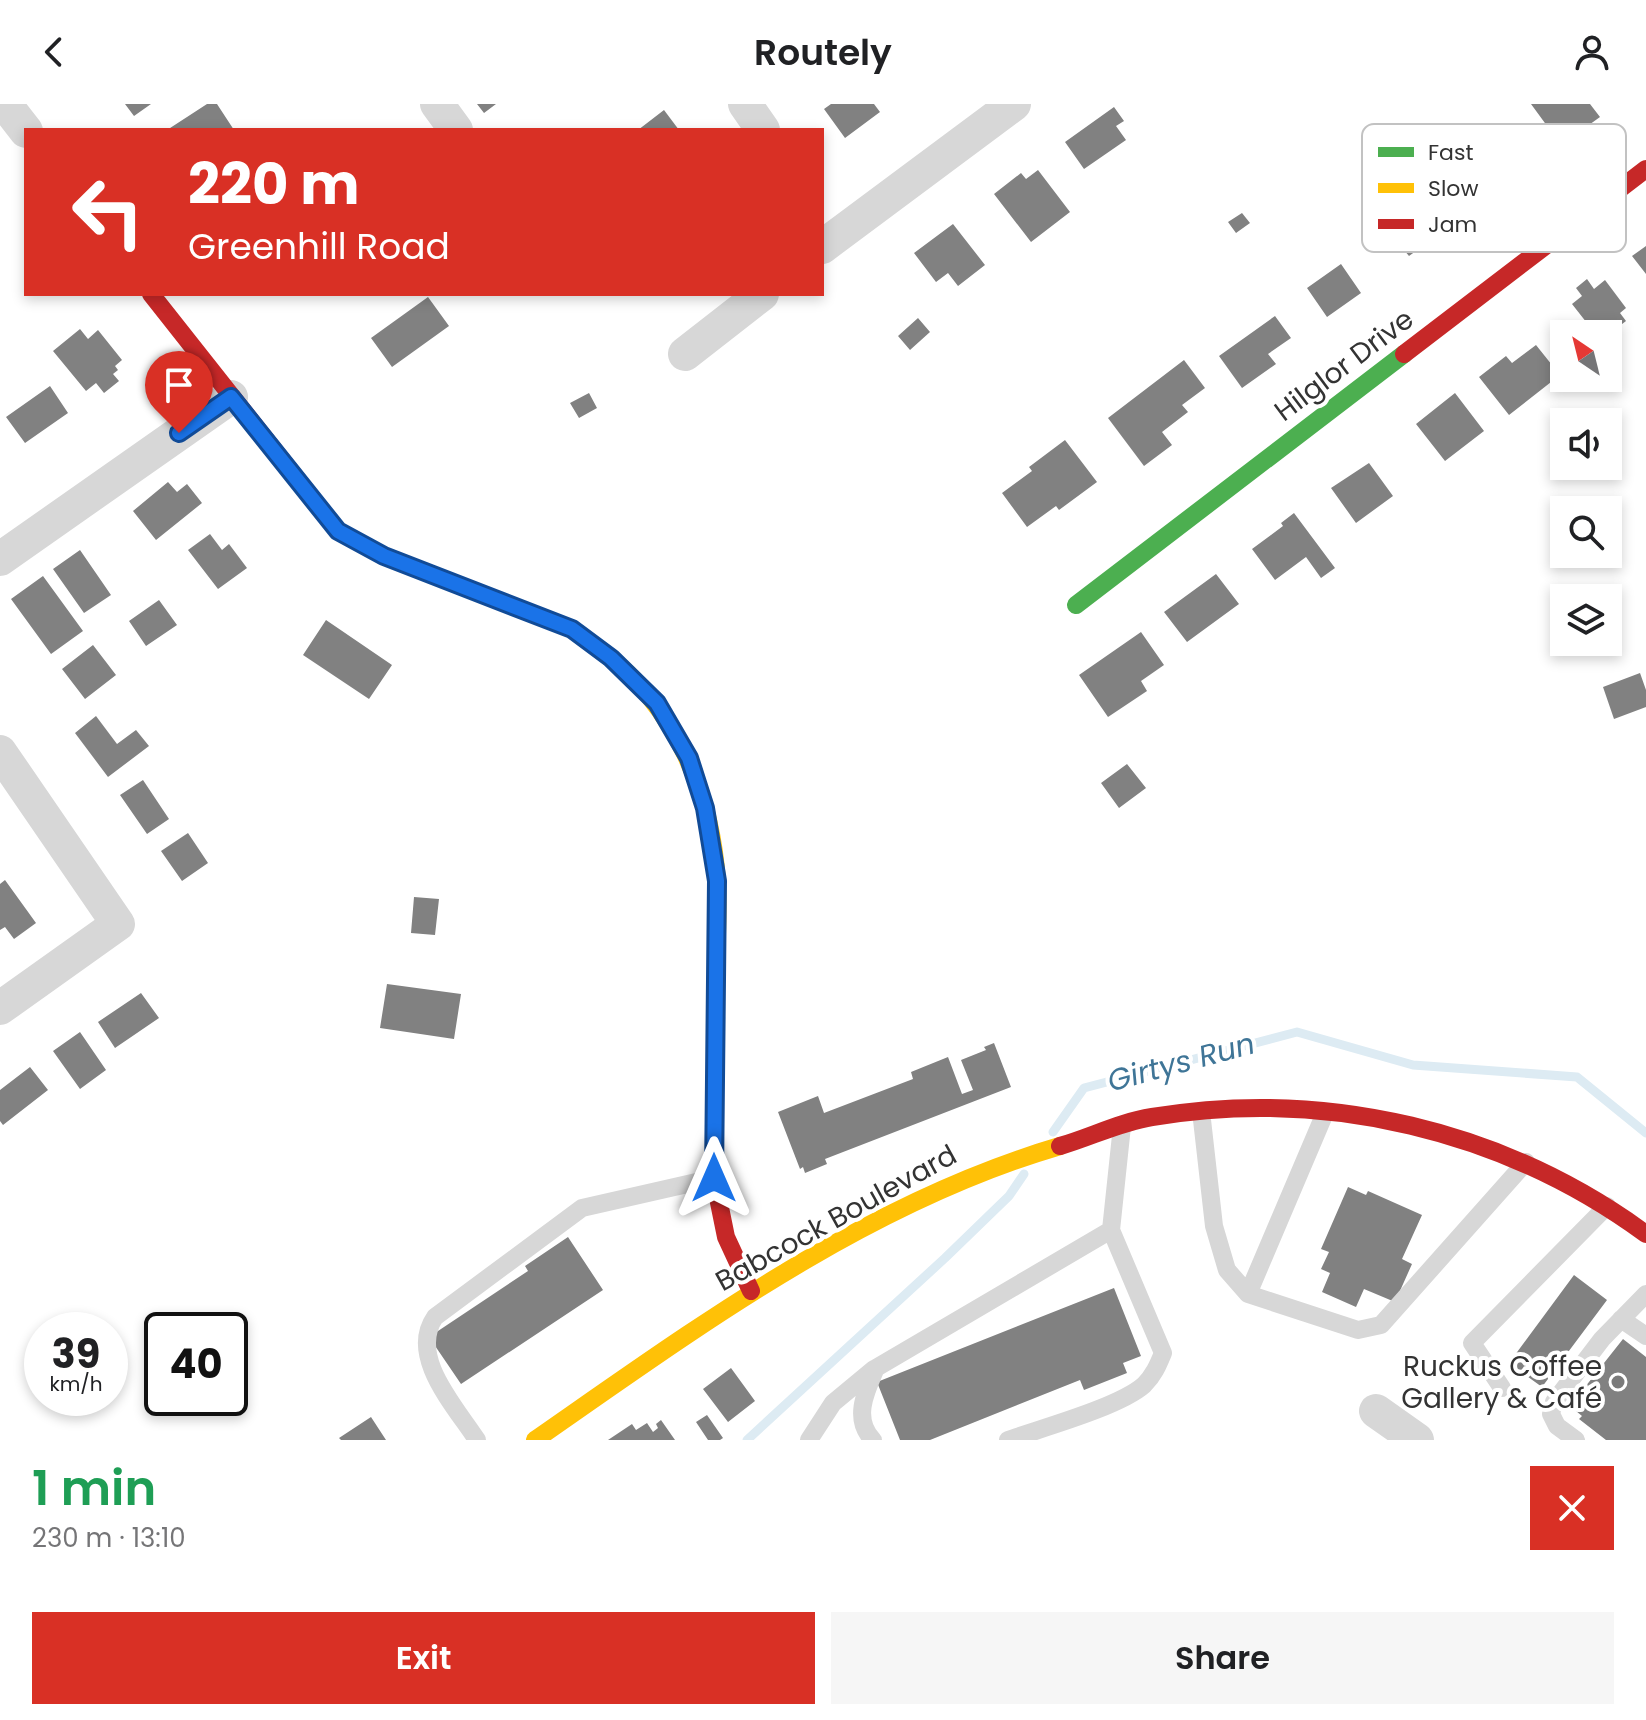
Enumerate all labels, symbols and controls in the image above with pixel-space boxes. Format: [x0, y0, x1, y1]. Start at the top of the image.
text: Routely [754, 27, 892, 78]
icon: back [32, 30, 76, 74]
icon: person [1570, 30, 1614, 74]
legend [1362, 124, 1626, 252]
text: Fast [1428, 137, 1473, 168]
text: 220 m [188, 145, 360, 224]
icon: left [56, 160, 160, 264]
text: Slow [1428, 173, 1478, 204]
text: Jam [1428, 209, 1477, 240]
text: Greenhill Road [188, 221, 450, 272]
street label: Hilglor Drive [1266, 300, 1422, 430]
north arrow [1550, 320, 1622, 392]
map controls [1550, 320, 1622, 656]
pin [145, 351, 213, 433]
icon: arrive [157, 363, 201, 407]
button: sound [1550, 408, 1622, 480]
button: search [1550, 496, 1622, 568]
button: layers [1550, 584, 1622, 656]
water label: Girtys Run [1103, 1022, 1259, 1102]
street label: Babcock Boulevard [708, 1135, 964, 1301]
position arrow [672, 1136, 756, 1220]
speed limit sign: 40 [144, 1312, 248, 1416]
text: 39 [52, 1326, 100, 1382]
place label: Ruckus Coffee Gallery & Café [1401, 1347, 1602, 1418]
text: km/h [49, 1370, 103, 1398]
marker: Ruckus Coffee Gallery & Café [1609, 1373, 1627, 1391]
text: 1 min [32, 1455, 156, 1522]
button: close [1530, 1466, 1614, 1550]
text: 230 m · 13:10 [32, 1520, 186, 1556]
button: Exit [32, 1612, 815, 1704]
button: Share [831, 1612, 1614, 1704]

